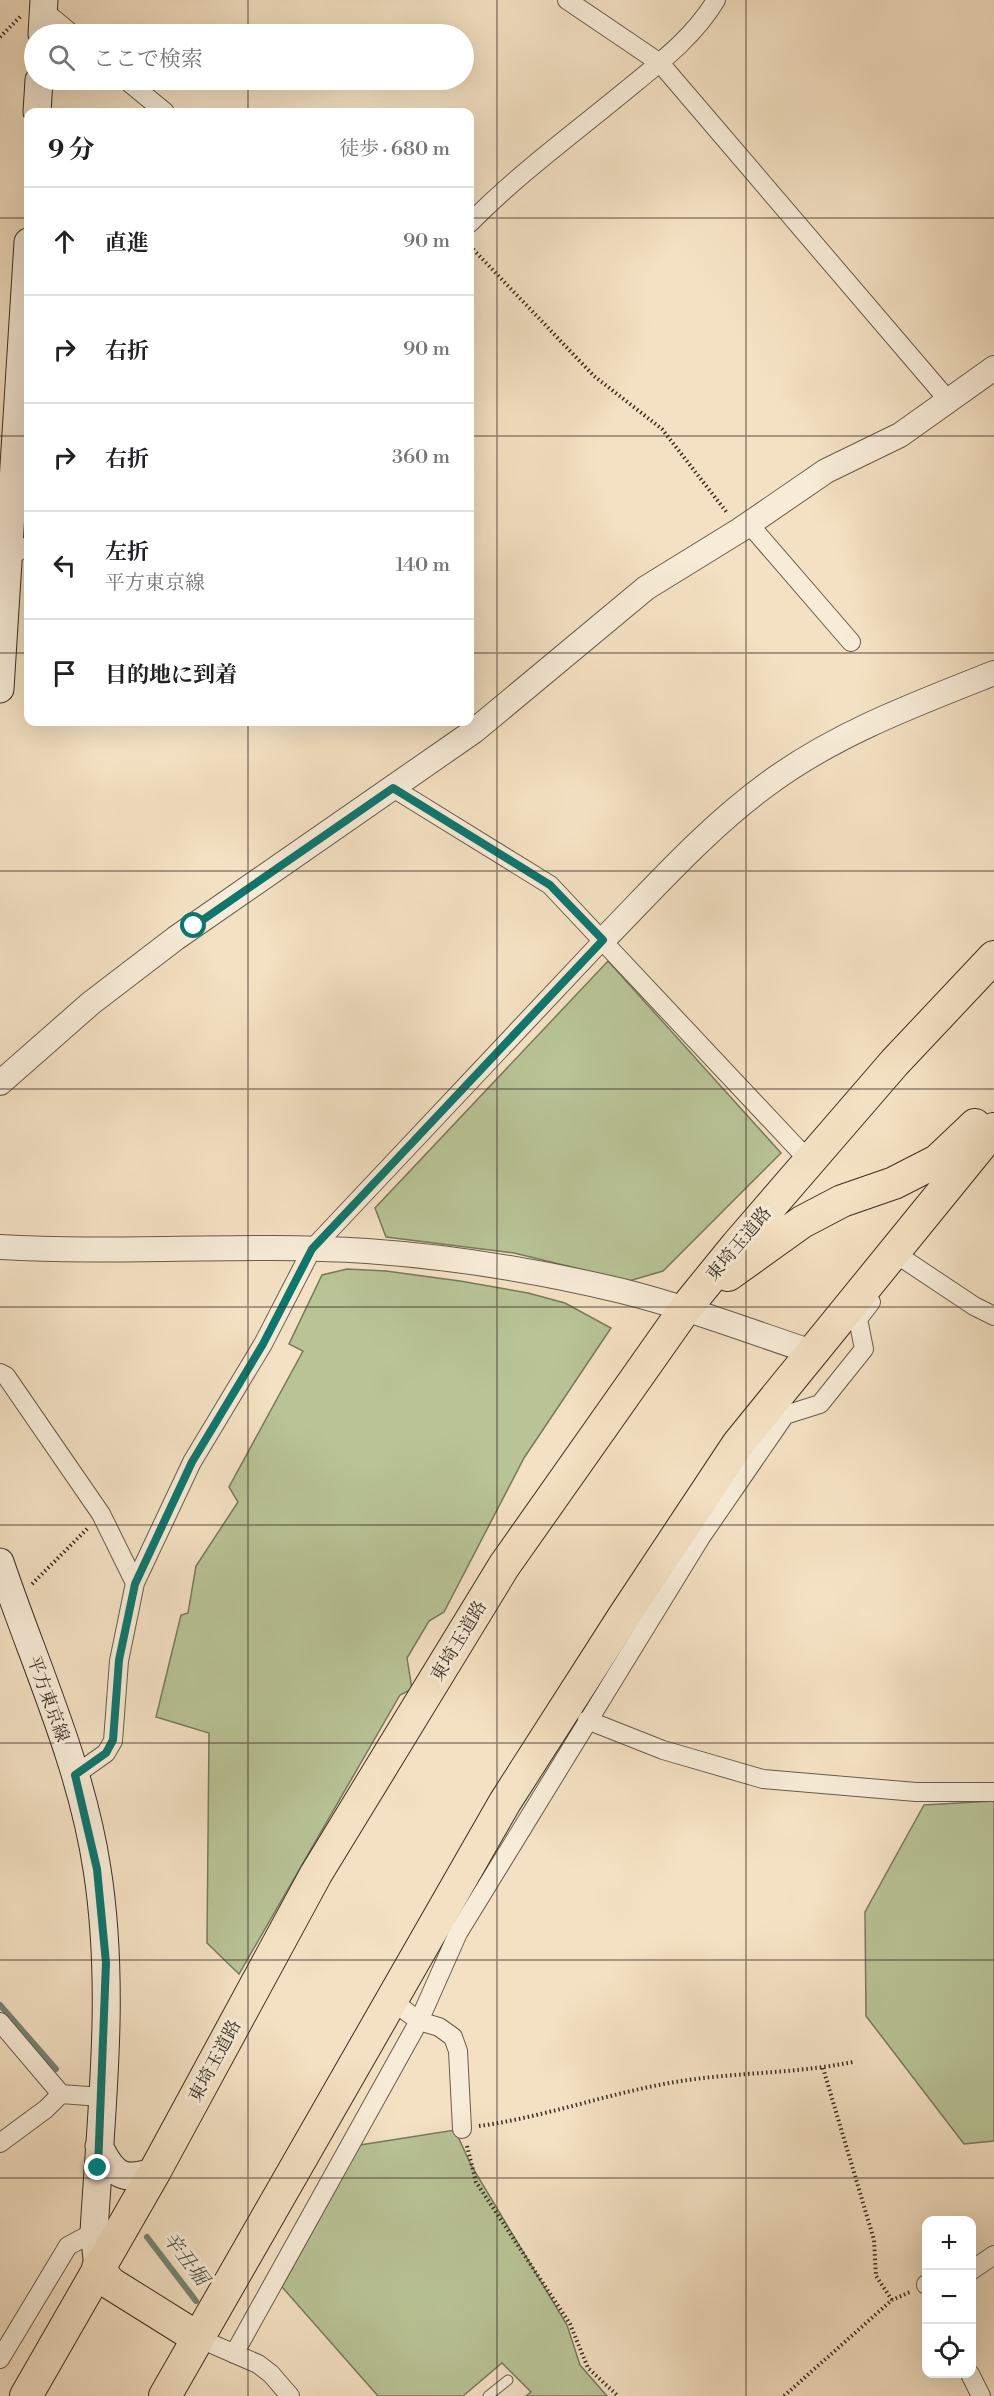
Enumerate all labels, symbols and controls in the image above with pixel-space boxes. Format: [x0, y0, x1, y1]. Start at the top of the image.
search box [24, 24, 474, 90]
icon: search [45, 41, 78, 74]
text: ここで検索 [93, 46, 203, 73]
text: 9 分 [48, 134, 95, 166]
text: 徒歩 · 680 m [339, 137, 450, 162]
icon: ahead [48, 225, 81, 258]
text: 90 m [403, 229, 450, 254]
text: 直進 [105, 230, 149, 257]
icon: right [48, 333, 81, 366]
text: 90 m [403, 337, 450, 362]
text: 右折 [105, 338, 149, 365]
icon: right [48, 441, 81, 474]
text: 360 m [392, 445, 450, 470]
text: 右折 [105, 446, 149, 473]
text: 左折 [105, 539, 149, 566]
icon: left [48, 549, 81, 582]
text: 140 m [395, 553, 450, 578]
text: 平方東京線 [105, 571, 205, 596]
icon: arrive [48, 657, 81, 690]
text: 目的地に到着 [105, 662, 237, 689]
route start [180, 912, 206, 938]
street label: 東埼玉道路 [701, 1202, 777, 1286]
street label: 東埼玉道路 [426, 1597, 492, 1685]
street label: 平方東京線 [22, 1653, 74, 1745]
street label: 東埼玉道路 [184, 2016, 246, 2106]
route end [84, 2154, 110, 2180]
map controls [922, 2216, 976, 2378]
button: + [922, 2216, 976, 2270]
water label: 辛丑堀 [157, 2228, 215, 2293]
button: − [922, 2270, 976, 2324]
button: locate [922, 2324, 976, 2378]

